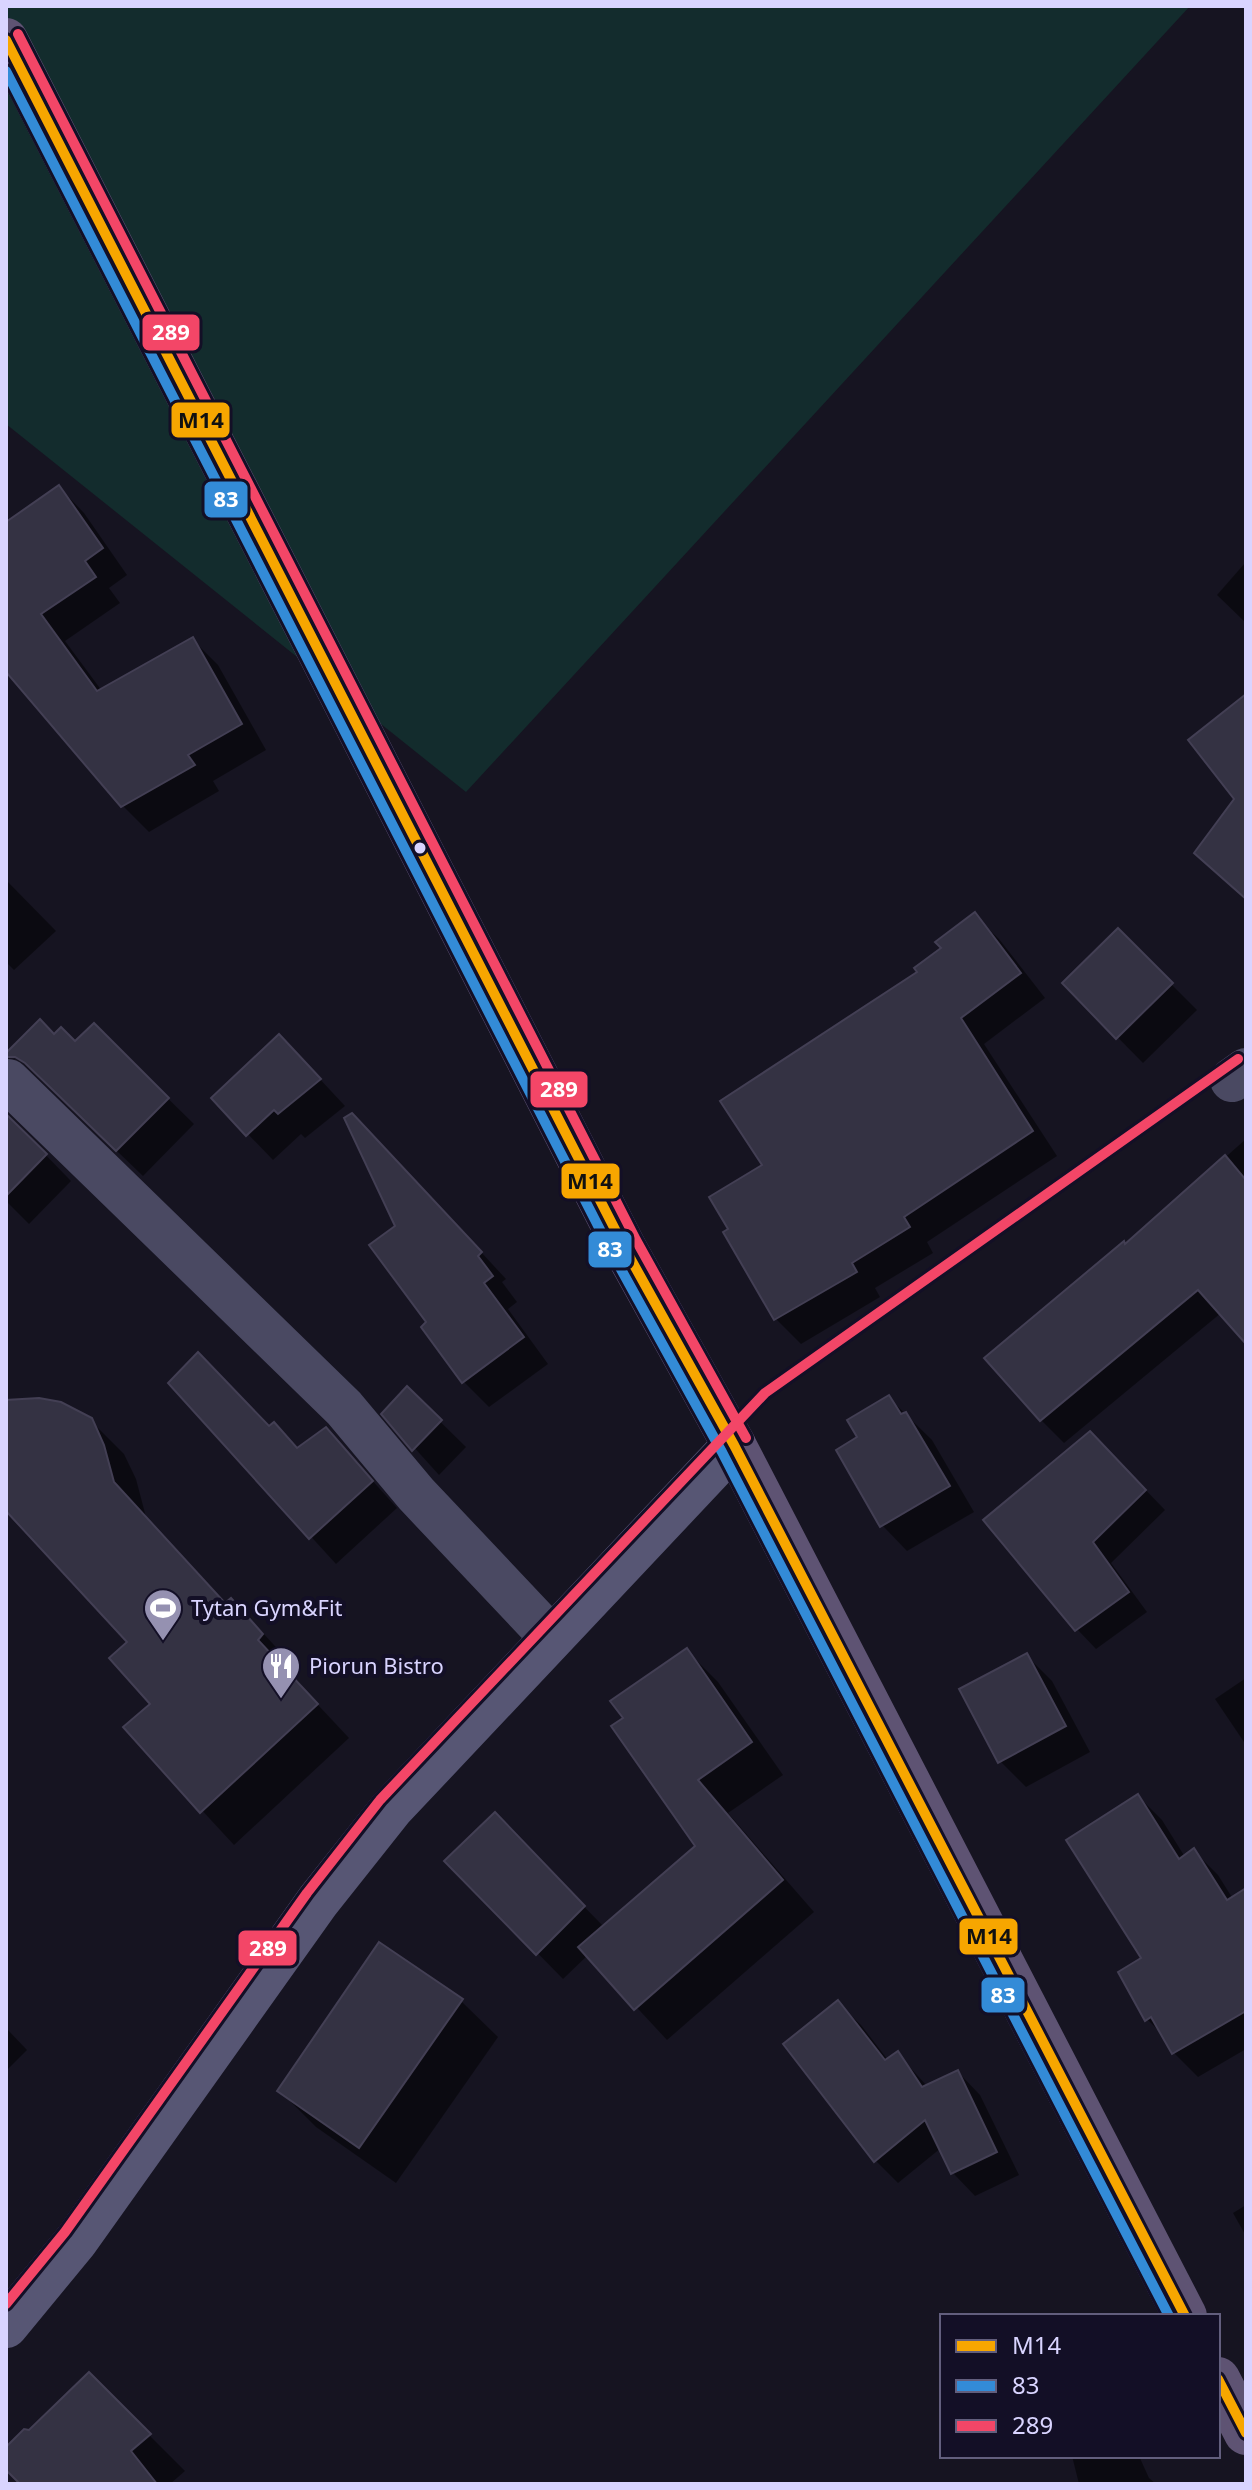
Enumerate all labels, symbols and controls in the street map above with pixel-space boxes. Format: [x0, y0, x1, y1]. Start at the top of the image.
line badge: 289 [141, 313, 201, 352]
text: 289 [152, 316, 190, 346]
line badge: M14 [170, 401, 231, 439]
text: M14 [178, 404, 224, 434]
line badge: 83 [203, 480, 249, 519]
text: 83 [213, 483, 239, 513]
unlabelled marker [412, 840, 428, 856]
line badge: 289 [529, 1070, 589, 1109]
text: 289 [540, 1073, 578, 1103]
line badge: M14 [560, 1162, 621, 1200]
text: M14 [567, 1165, 613, 1195]
line badge: 83 [587, 1230, 633, 1269]
text: 83 [597, 1233, 623, 1263]
sports icon: Tytan Gym&Fit [142, 1587, 184, 1642]
place label: Tytan Gym&Fit [191, 1592, 343, 1622]
restaurant icon: Piorun Bistro [260, 1645, 302, 1700]
place label: Piorun Bistro [309, 1650, 444, 1680]
line badge: M14 [958, 1917, 1019, 1956]
text: M14 [966, 1920, 1012, 1950]
line badge: 289 [237, 1929, 298, 1967]
text: 289 [249, 1932, 287, 1962]
line badge: 83 [980, 1976, 1026, 2014]
text: 83 [990, 1979, 1016, 2009]
legend [940, 2314, 1220, 2458]
text: M14 [1012, 2328, 1061, 2361]
text: 83 [1012, 2368, 1039, 2401]
text: 289 [1012, 2408, 1053, 2441]

